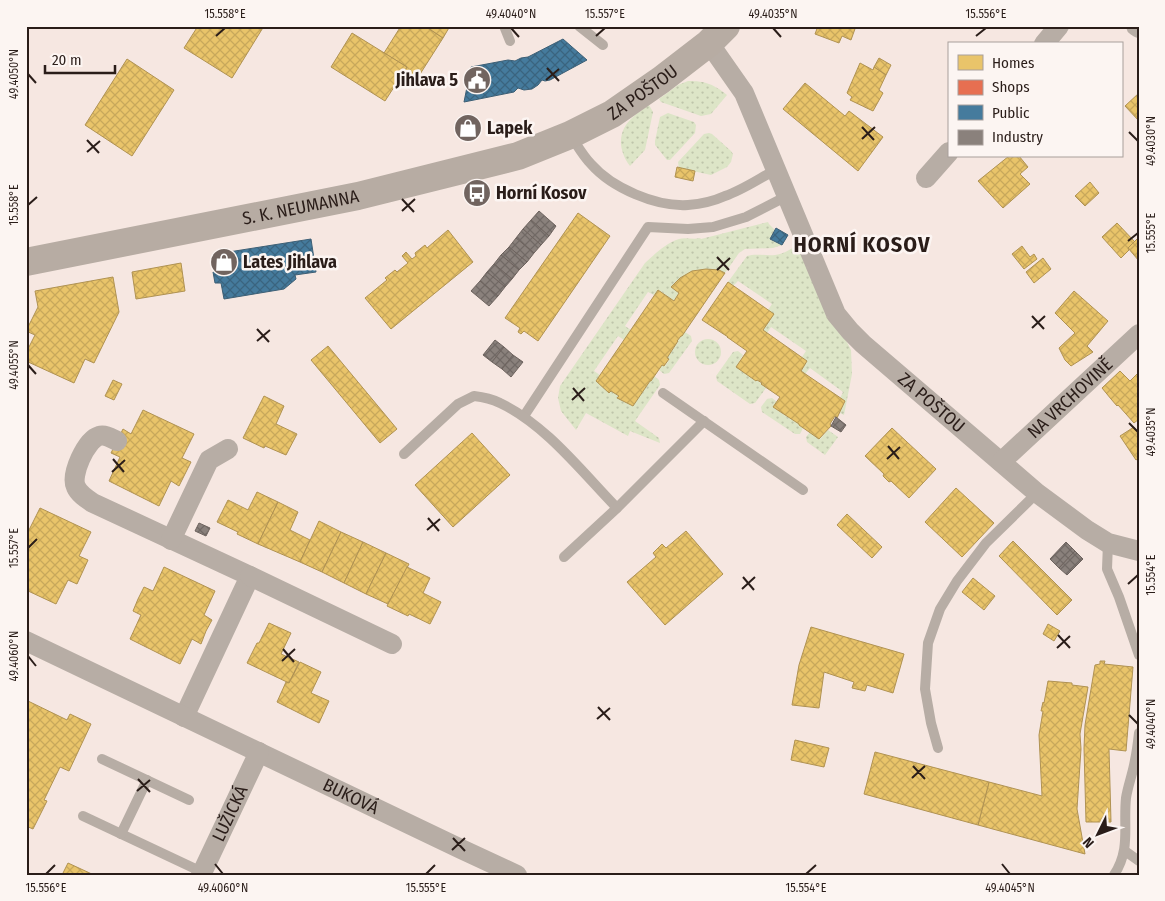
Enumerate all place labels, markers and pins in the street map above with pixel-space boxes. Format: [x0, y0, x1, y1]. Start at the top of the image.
public building icon: Jihlava 5 [462, 65, 492, 95]
place label: Jihlava 5 [395, 69, 458, 91]
shop icon: Lapek [453, 113, 483, 143]
place label: Lapek [487, 117, 533, 139]
bus stop icon: Horní Kosov [462, 178, 492, 208]
place label: Horní Kosov [496, 182, 587, 204]
shop icon: Lates Jihlava [209, 247, 239, 277]
place label: Lates Jihlava [243, 251, 337, 273]

